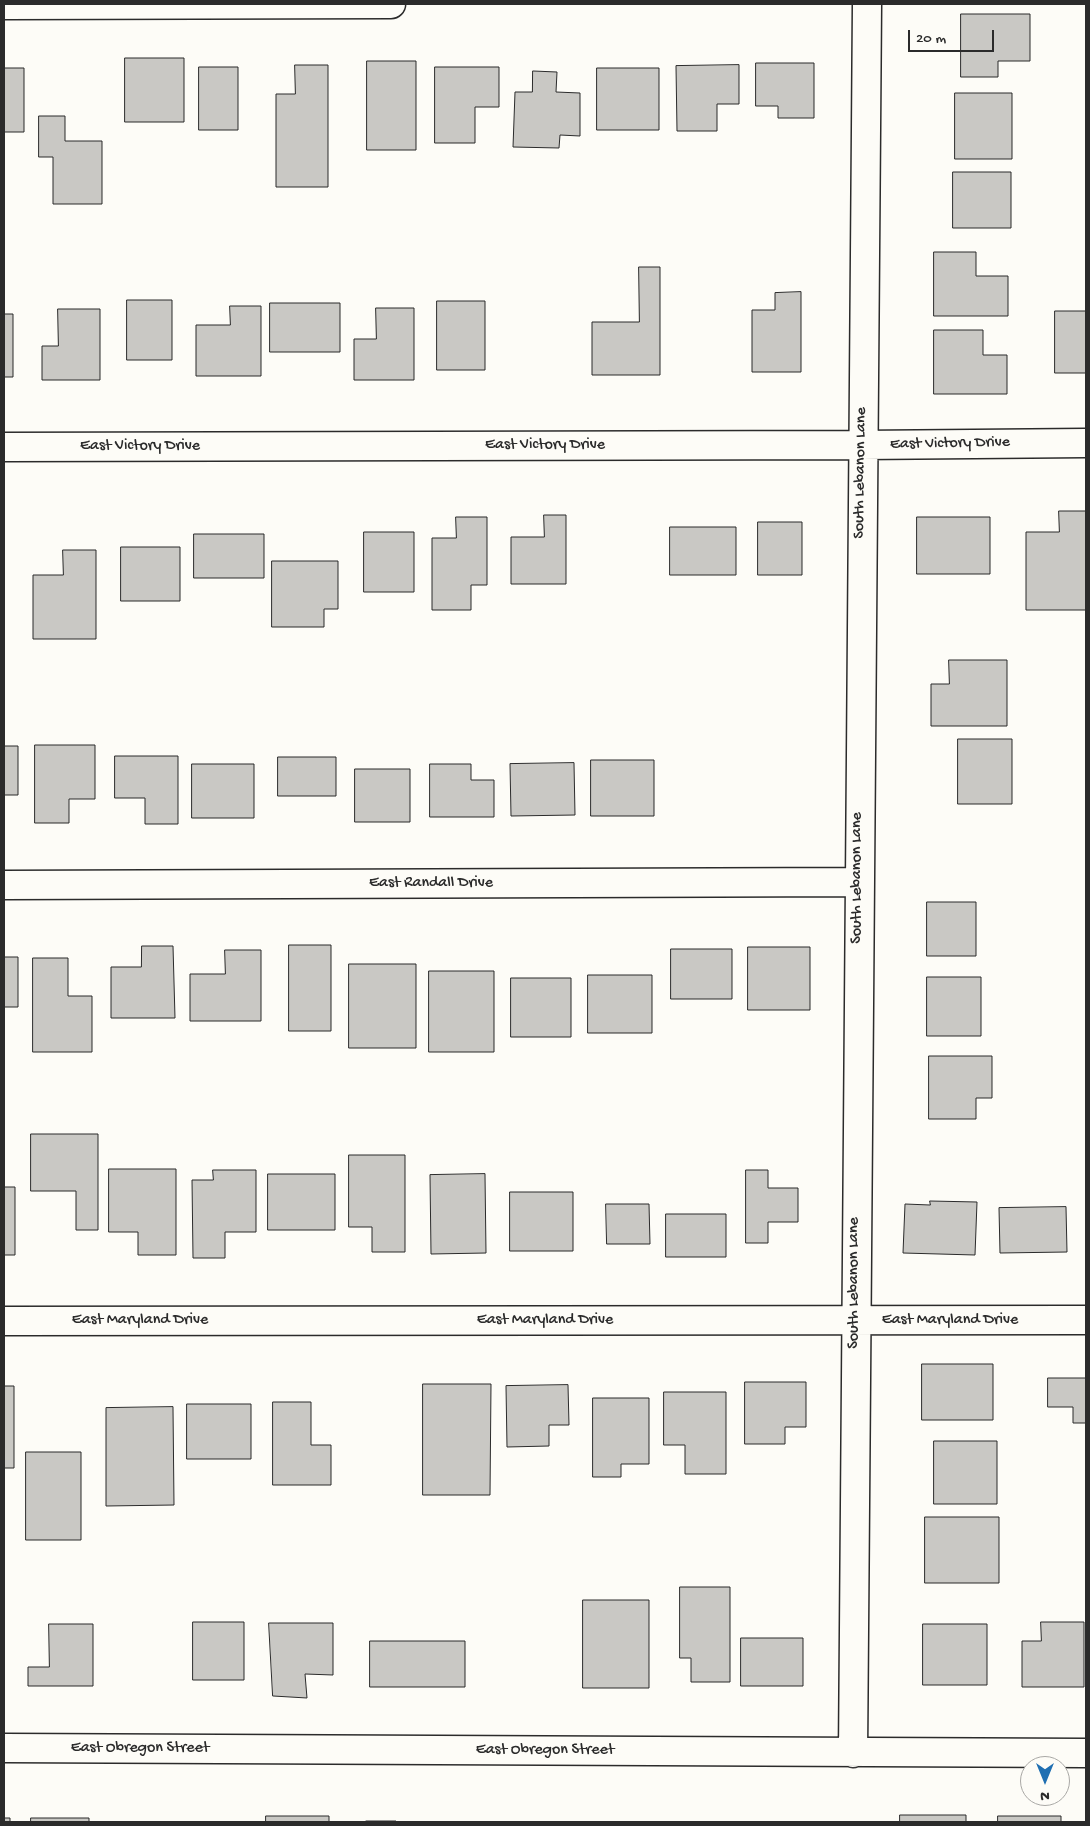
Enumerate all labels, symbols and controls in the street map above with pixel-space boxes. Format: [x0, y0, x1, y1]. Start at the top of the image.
scale bar [910, 20, 996, 52]
text: 20 m [916, 30, 946, 48]
street label: South Lebanon Lane [850, 407, 872, 539]
street label: East Victory Drive [890, 433, 1010, 455]
street label: East Victory Drive [485, 436, 605, 456]
street label: East Victory Drive [80, 437, 200, 457]
street label: South Lebanon Lane [848, 812, 868, 944]
street label: East Randall Drive [369, 874, 493, 894]
street label: South Lebanon Lane [845, 1217, 865, 1349]
street label: East Maryland Drive [72, 1311, 208, 1331]
street label: East Maryland Drive [477, 1311, 613, 1331]
street label: East Maryland Drive [882, 1311, 1018, 1331]
street label: East Obregon Street [71, 1739, 209, 1759]
street label: East Obregon Street [476, 1741, 614, 1761]
north arrow [1020, 1756, 1070, 1806]
text: N [1040, 1787, 1050, 1804]

